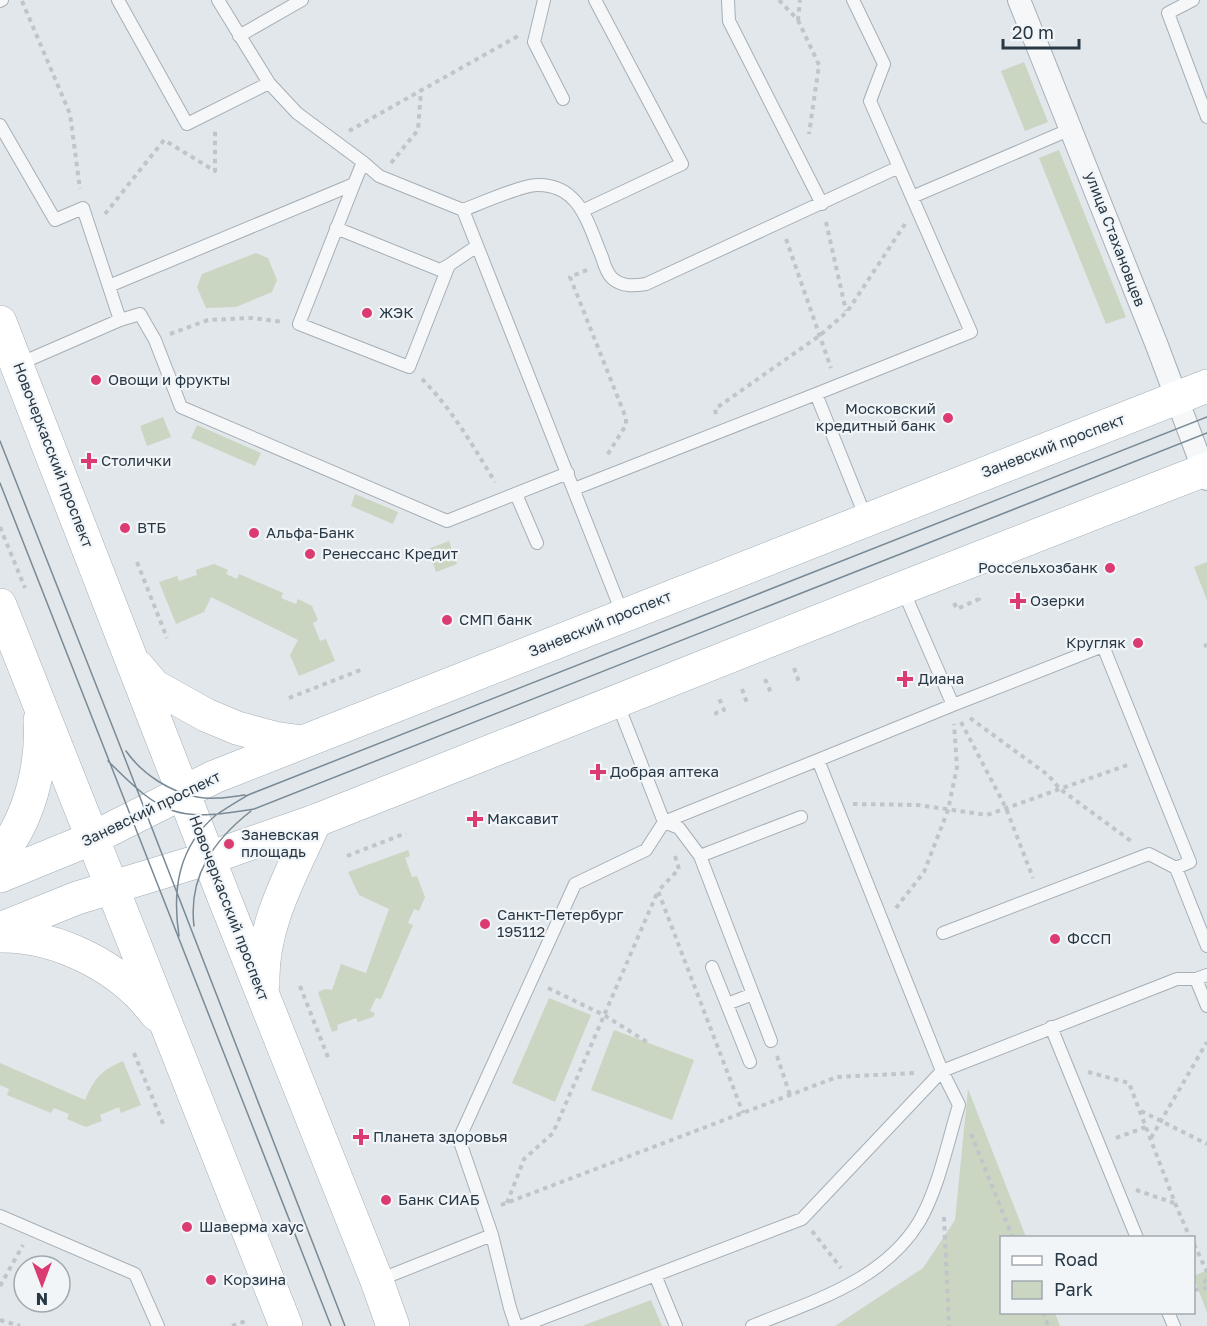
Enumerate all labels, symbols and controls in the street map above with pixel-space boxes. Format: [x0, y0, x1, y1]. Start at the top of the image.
scale bar [1003, 12, 1080, 50]
text: 20 m [1012, 21, 1054, 43]
street label: улица Стахановцев [1082, 169, 1150, 309]
place label: ЖЭК [379, 303, 414, 321]
marker: ЖЭК [360, 306, 374, 320]
street label: Новочеркасский проспект [10, 359, 98, 551]
place label: Овощи и фрукты [108, 370, 230, 388]
marker: Овощи и фрукты [89, 373, 103, 387]
place label: Московский кредитный банк [816, 399, 936, 434]
street label: Заневский проспект [978, 409, 1128, 481]
marker: Московский кредитный банк [941, 411, 955, 425]
place label: Столички [101, 451, 171, 469]
marker: Столички [82, 454, 96, 468]
place label: ВТБ [137, 518, 166, 536]
marker: ВТБ [118, 521, 132, 535]
place label: Альфа-Банк [266, 523, 355, 541]
marker: Альфа-Банк [247, 526, 261, 540]
place label: Ренессанс Кредит [322, 544, 459, 562]
marker: Ренессанс Кредит [303, 547, 317, 561]
place label: Россельхозбанк [978, 558, 1098, 576]
marker: Россельхозбанк [1103, 561, 1117, 575]
street label: Заневский проспект [526, 586, 674, 660]
place label: Озерки [1030, 591, 1085, 609]
marker: Озерки [1011, 594, 1025, 608]
place label: СМП банк [459, 610, 533, 628]
marker: СМП банк [440, 613, 454, 627]
place label: Кругляк [1066, 633, 1126, 651]
marker: Кругляк [1131, 636, 1145, 650]
place label: Диана [918, 669, 964, 687]
marker: Диана [896, 670, 914, 688]
place label: Добрая аптека [610, 762, 719, 780]
marker: Добрая аптека [591, 765, 605, 779]
street label: Заневский проспект [78, 766, 224, 850]
place label: Максавит [487, 809, 559, 827]
street label: Новочеркасский проспект [186, 812, 274, 1004]
marker: Максавит [468, 812, 482, 826]
place label: Заневская площадь [241, 825, 319, 860]
marker: Заневская площадь [222, 837, 236, 851]
place label: Санкт-Петербург 195112 [497, 905, 623, 940]
marker: Санкт-Петербург 195112 [478, 917, 492, 931]
place label: ФССП [1067, 929, 1112, 947]
marker: ФССП [1048, 932, 1062, 946]
place label: Планета здоровья [373, 1127, 508, 1145]
marker: Планета здоровья [354, 1130, 368, 1144]
place label: Банк СИАБ [398, 1190, 480, 1208]
marker: Банк СИАБ [379, 1193, 393, 1207]
place label: Шаверма хаус [199, 1217, 304, 1235]
marker: Шаверма хаус [180, 1220, 194, 1234]
legend [1000, 1236, 1195, 1314]
text: Road [1054, 1248, 1098, 1270]
north arrow [12, 1254, 72, 1314]
place label: Корзина [223, 1270, 286, 1288]
marker: Корзина [204, 1273, 218, 1287]
text: Park [1054, 1278, 1093, 1300]
text: N [36, 1289, 48, 1309]

